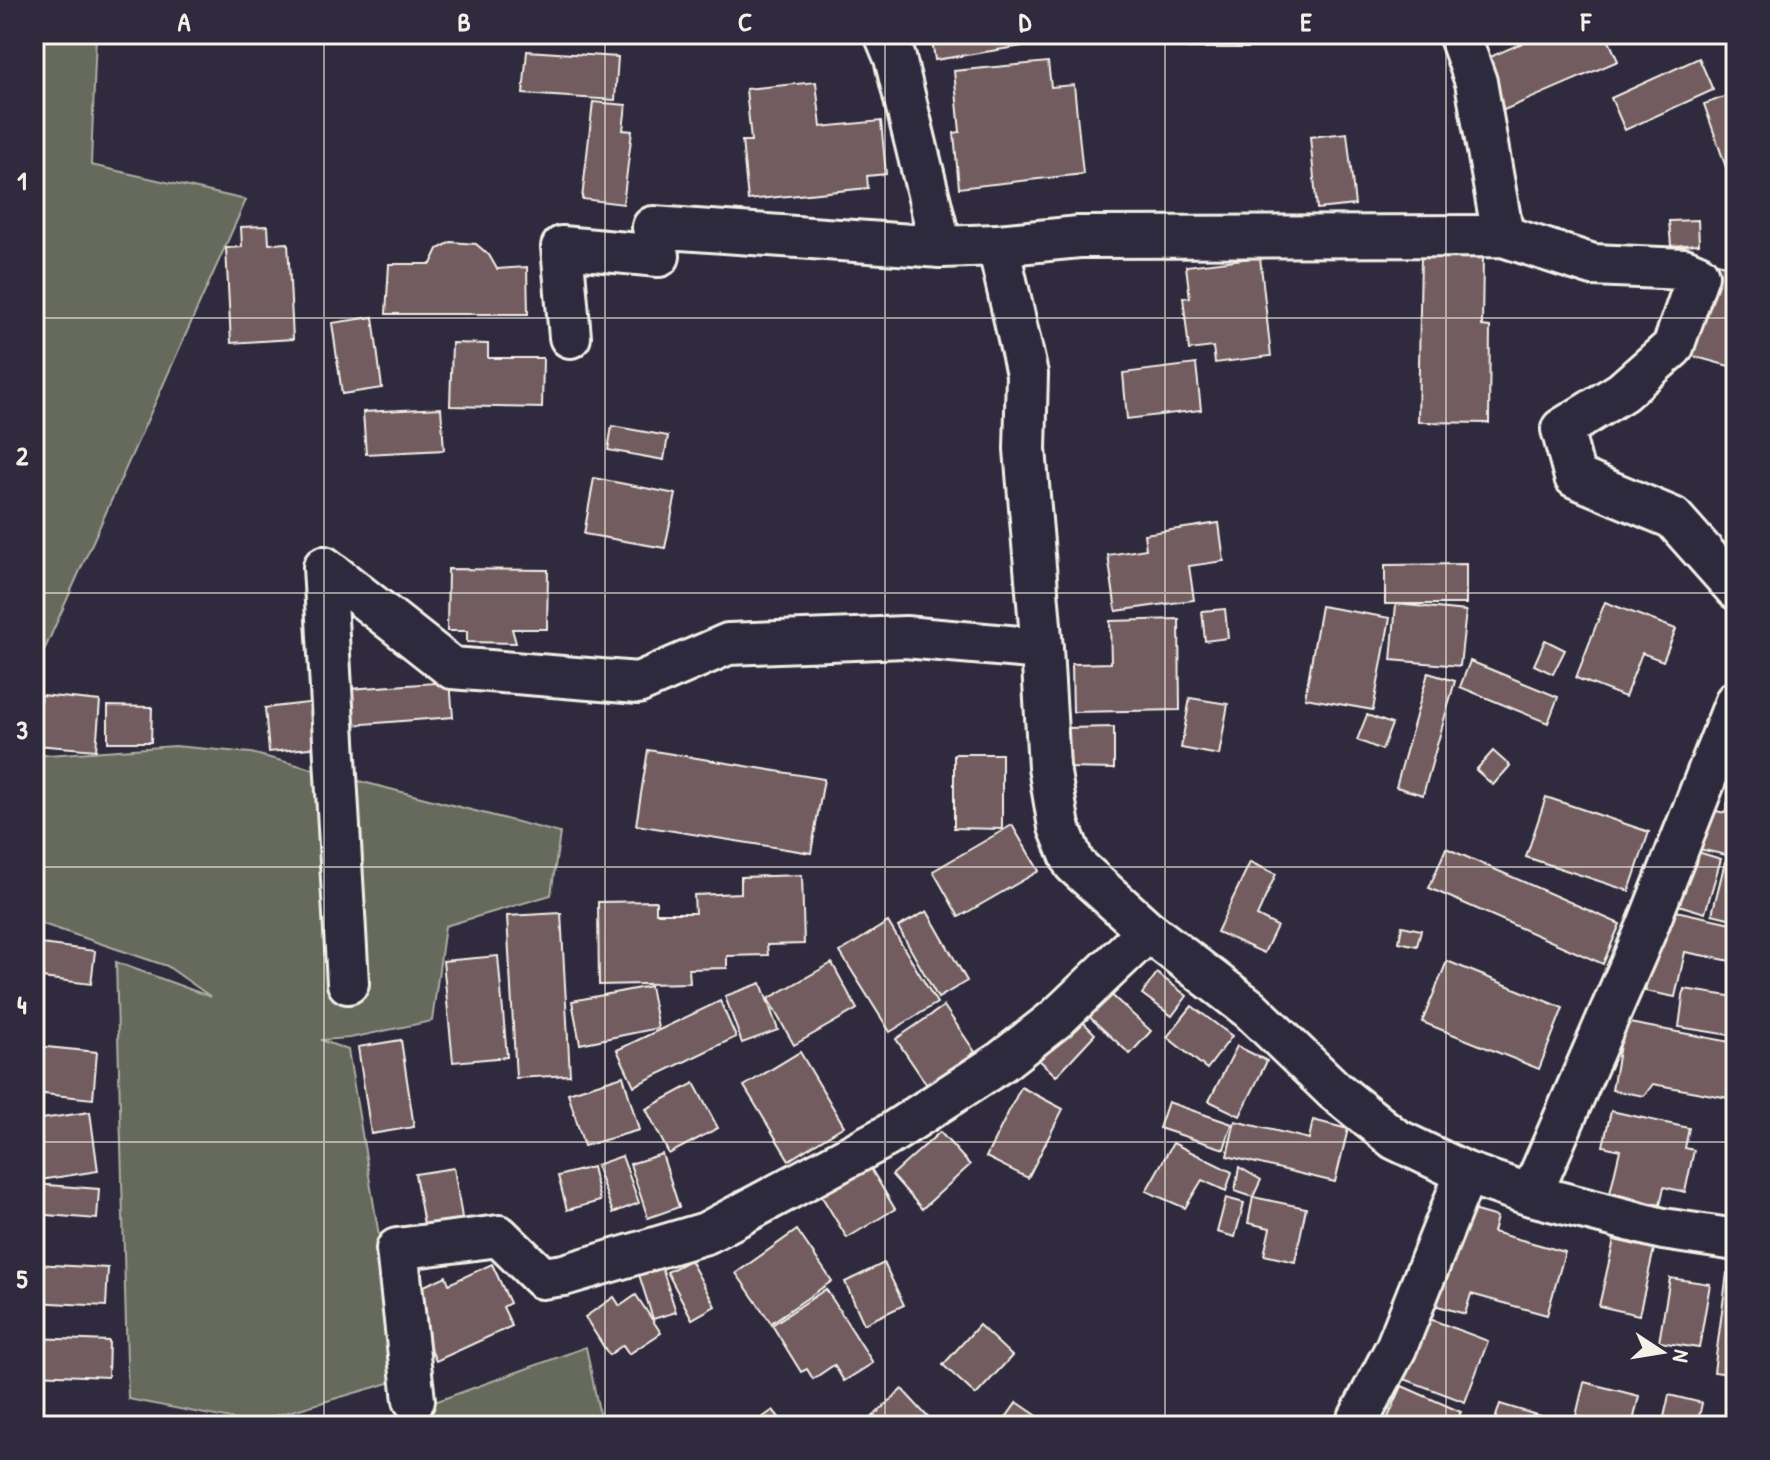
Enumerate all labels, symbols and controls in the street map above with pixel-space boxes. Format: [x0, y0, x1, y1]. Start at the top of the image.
text: A [178, 4, 191, 39]
text: B [457, 4, 471, 39]
text: C [738, 4, 752, 39]
text: D [1019, 4, 1032, 39]
text: E [1300, 4, 1312, 39]
text: F [1580, 4, 1592, 39]
text: 1 [17, 163, 27, 198]
text: 2 [16, 438, 29, 473]
text: 3 [16, 712, 28, 747]
text: 4 [17, 987, 27, 1022]
text: 5 [17, 1261, 28, 1296]
north arrow [1622, 1312, 1702, 1392]
text: N [1666, 1347, 1697, 1365]

